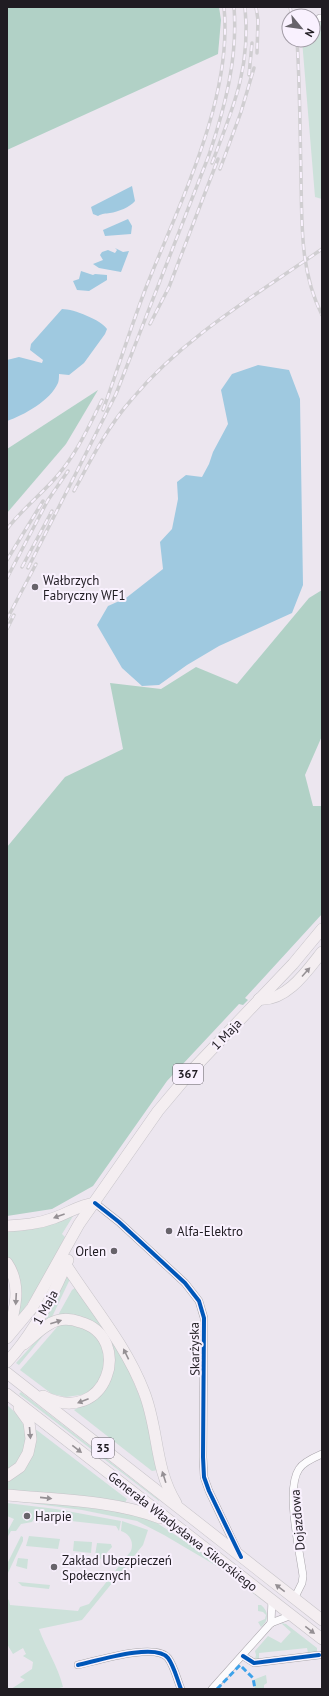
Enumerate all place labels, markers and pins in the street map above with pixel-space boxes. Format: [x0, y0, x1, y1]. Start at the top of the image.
place label: Wałbrzych Fabryczny WF1 [43, 572, 126, 604]
marker: Wałbrzych Fabryczny WF1 [30, 582, 40, 592]
place label: Alfa-Elektro [177, 1223, 243, 1240]
marker: Alfa-Elektro [164, 1226, 174, 1236]
place label: Orlen [75, 1243, 106, 1260]
marker: Orlen [109, 1246, 119, 1256]
place label: Harpie [35, 1508, 72, 1525]
marker: Harpie [22, 1511, 32, 1521]
place label: Zakład Ubezpieczeń Społecznych [62, 1552, 172, 1584]
marker: Zakład Ubezpieczeń Społecznych [49, 1562, 59, 1572]

